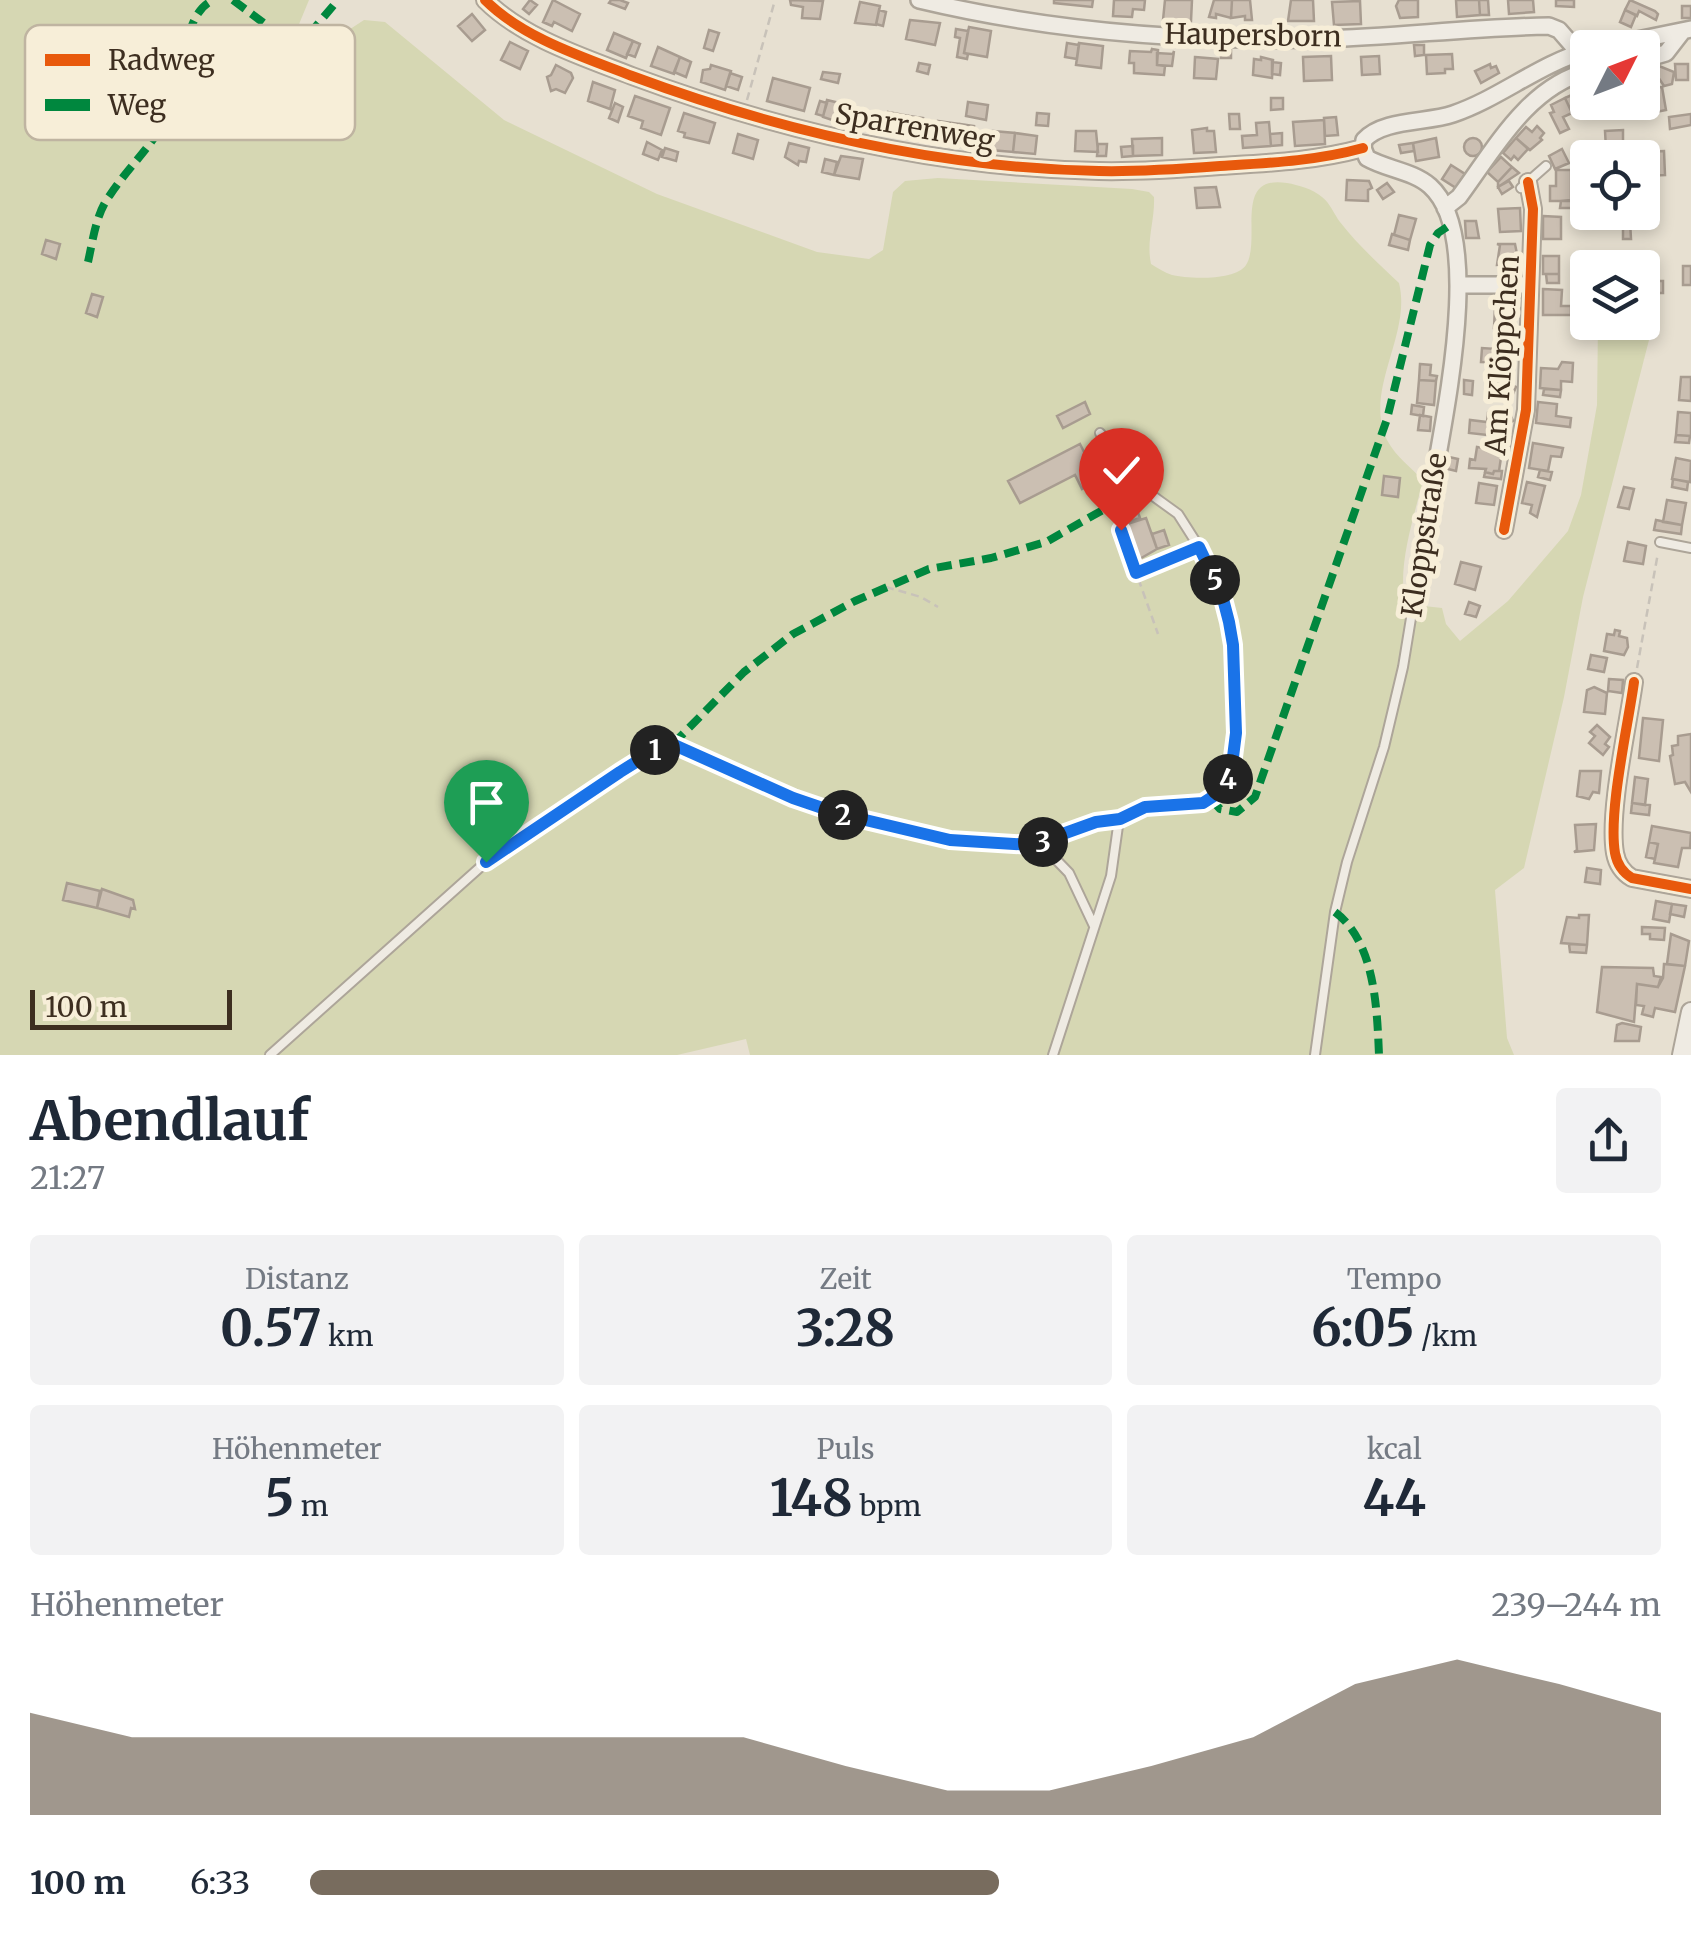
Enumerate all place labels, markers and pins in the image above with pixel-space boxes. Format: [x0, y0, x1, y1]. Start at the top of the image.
pin [1079, 428, 1164, 531]
pin: 5 [1190, 555, 1240, 605]
pin: 1 [630, 725, 680, 775]
pin: 4 [1203, 754, 1253, 804]
pin [444, 760, 529, 863]
pin: 2 [818, 790, 868, 840]
pin: 3 [1018, 817, 1068, 867]

